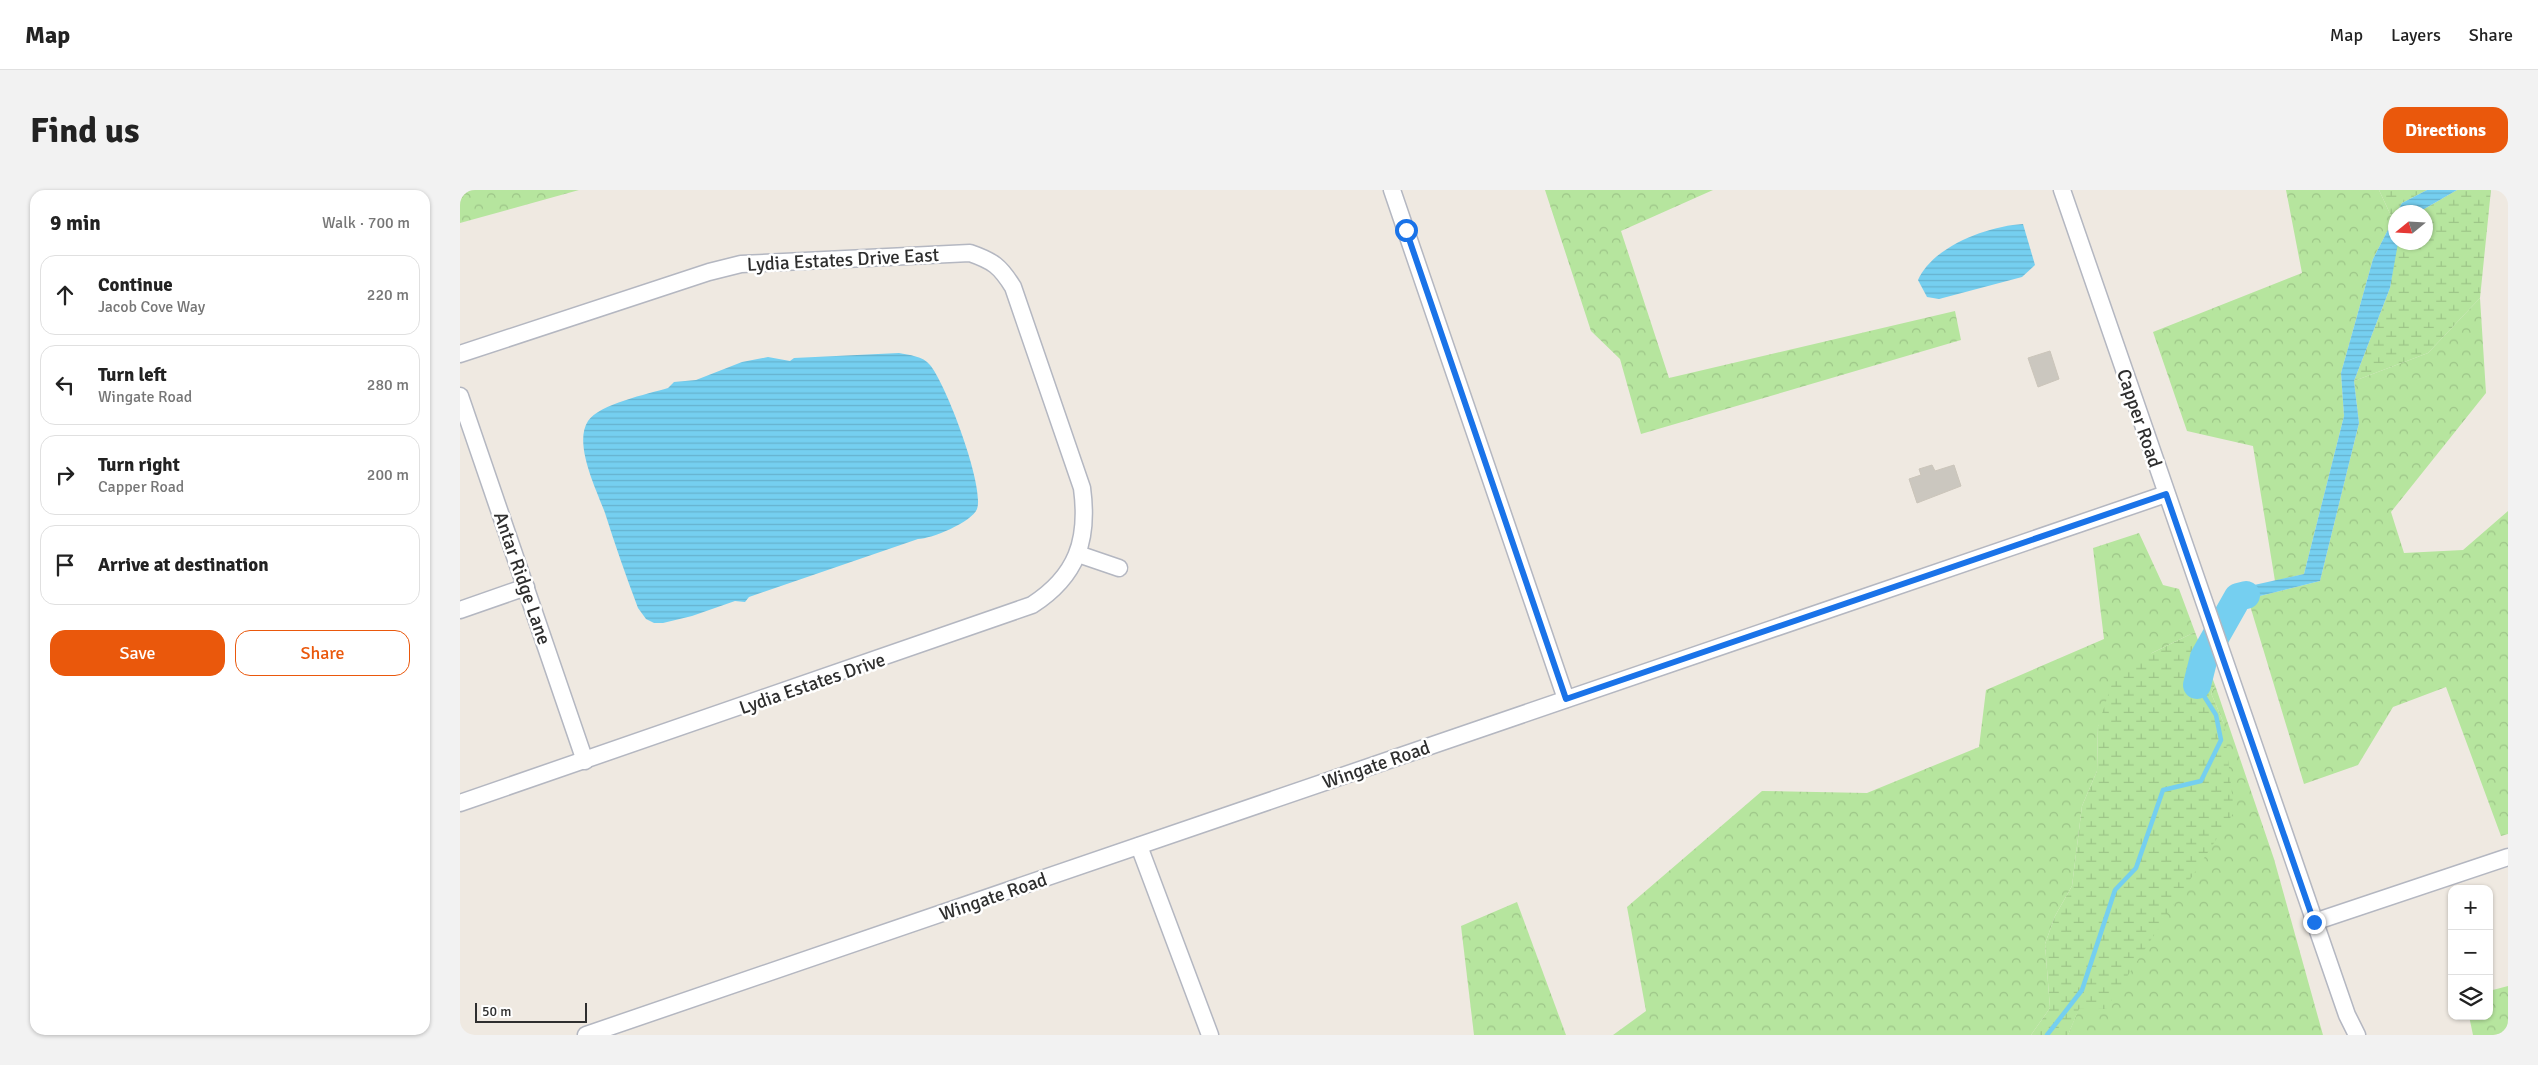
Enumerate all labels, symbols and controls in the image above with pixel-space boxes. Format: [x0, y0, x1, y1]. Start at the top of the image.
text: Map [25, 20, 70, 50]
text: Map [2330, 24, 2363, 46]
text: Layers [2391, 24, 2441, 46]
text: Share [2469, 24, 2513, 46]
button: Directions [2383, 107, 2508, 153]
text: Find us [30, 109, 140, 152]
north arrow [2388, 205, 2433, 250]
text: 9 min [50, 210, 101, 236]
text: Walk · 700 m [322, 213, 410, 233]
route start [1395, 219, 1418, 242]
street label: Lydia Estates Drive East [746, 243, 940, 277]
text: Continue [98, 273, 173, 297]
icon: ahead [51, 281, 79, 309]
text: 220 m [367, 285, 409, 305]
text: Jacob Cove Way [98, 297, 205, 317]
text: Turn left [98, 363, 167, 387]
street label: Capper Road [2111, 366, 2167, 471]
icon: left [51, 371, 79, 399]
text: 280 m [367, 375, 409, 395]
text: Wingate Road [98, 387, 192, 407]
text: Turn right [98, 453, 180, 477]
icon: right [51, 461, 79, 489]
text: 200 m [367, 465, 409, 485]
text: Capper Road [98, 477, 184, 497]
street label: Antar Ridge Lane [488, 509, 556, 648]
icon: arrive [51, 551, 79, 579]
text: Arrive at destination [98, 553, 269, 577]
button: Save [50, 630, 225, 676]
button: Share [235, 630, 410, 676]
street label: Lydia Estates Drive [736, 648, 888, 720]
street label: Wingate Road [1319, 735, 1433, 795]
street label: Wingate Road [936, 867, 1050, 927]
map controls [2448, 885, 2493, 1020]
button: + [2448, 885, 2493, 930]
route end [2303, 911, 2326, 934]
button: − [2448, 930, 2493, 975]
button: layers [2448, 975, 2493, 1020]
scale bar [475, 1000, 588, 1023]
text: 50 m [482, 1003, 511, 1020]

